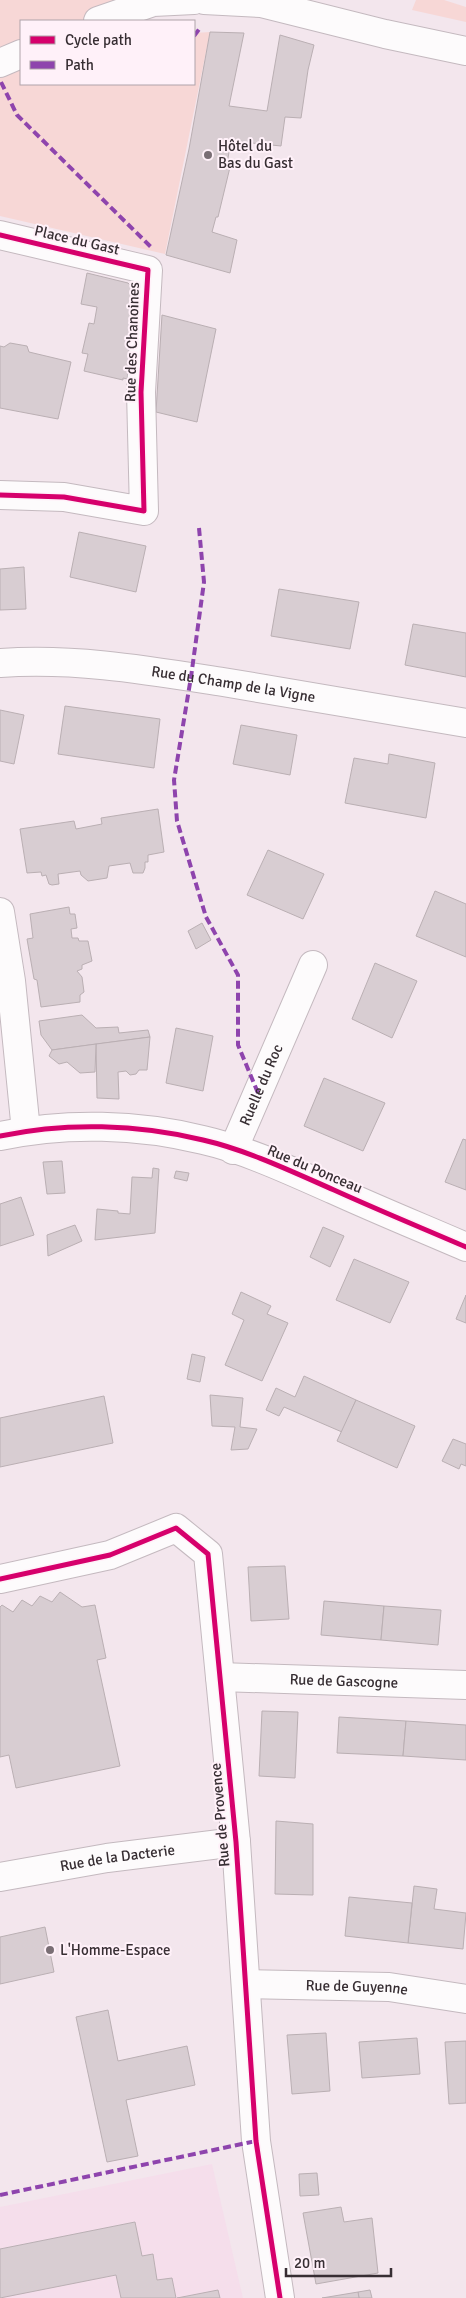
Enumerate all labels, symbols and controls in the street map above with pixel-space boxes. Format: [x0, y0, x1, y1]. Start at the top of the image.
legend [20, 20, 195, 85]
text: Cycle path [65, 31, 132, 49]
text: Path [65, 56, 94, 74]
place label: Hôtel du Bas du Gast [218, 137, 293, 172]
marker: Hôtel du Bas du Gast [202, 149, 214, 161]
street label: Place du Gast [33, 221, 121, 259]
street label: Rue des Chanoines [121, 281, 143, 402]
street label: Rue du Champ de la Vigne [150, 662, 317, 706]
street label: Ruelle du Roc [236, 1041, 287, 1128]
street label: Rue du Ponceau [265, 1141, 365, 1197]
street label: Rue de Gascogne [289, 1670, 399, 1692]
street label: Rue de Provence [206, 1762, 234, 1868]
street label: Rue de la Dacterie [58, 1841, 176, 1875]
place label: L'Homme-Espace [60, 1941, 170, 1959]
marker: L'Homme-Espace [44, 1944, 56, 1956]
street label: Rue de Guyenne [305, 1976, 409, 1999]
scale bar [286, 2246, 391, 2278]
text: 20 m [294, 2254, 325, 2272]

